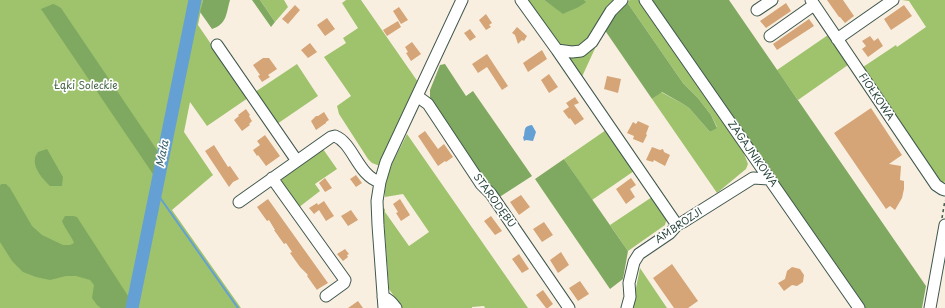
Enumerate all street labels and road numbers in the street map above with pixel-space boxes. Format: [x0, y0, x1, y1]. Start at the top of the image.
street label: FIOŁKOWA [856, 71, 896, 123]
street label: ZAGAJNIKOWA [725, 119, 779, 189]
street label: STARODĘBU [470, 172, 518, 230]
street label: AMBROZJI [653, 206, 705, 246]

